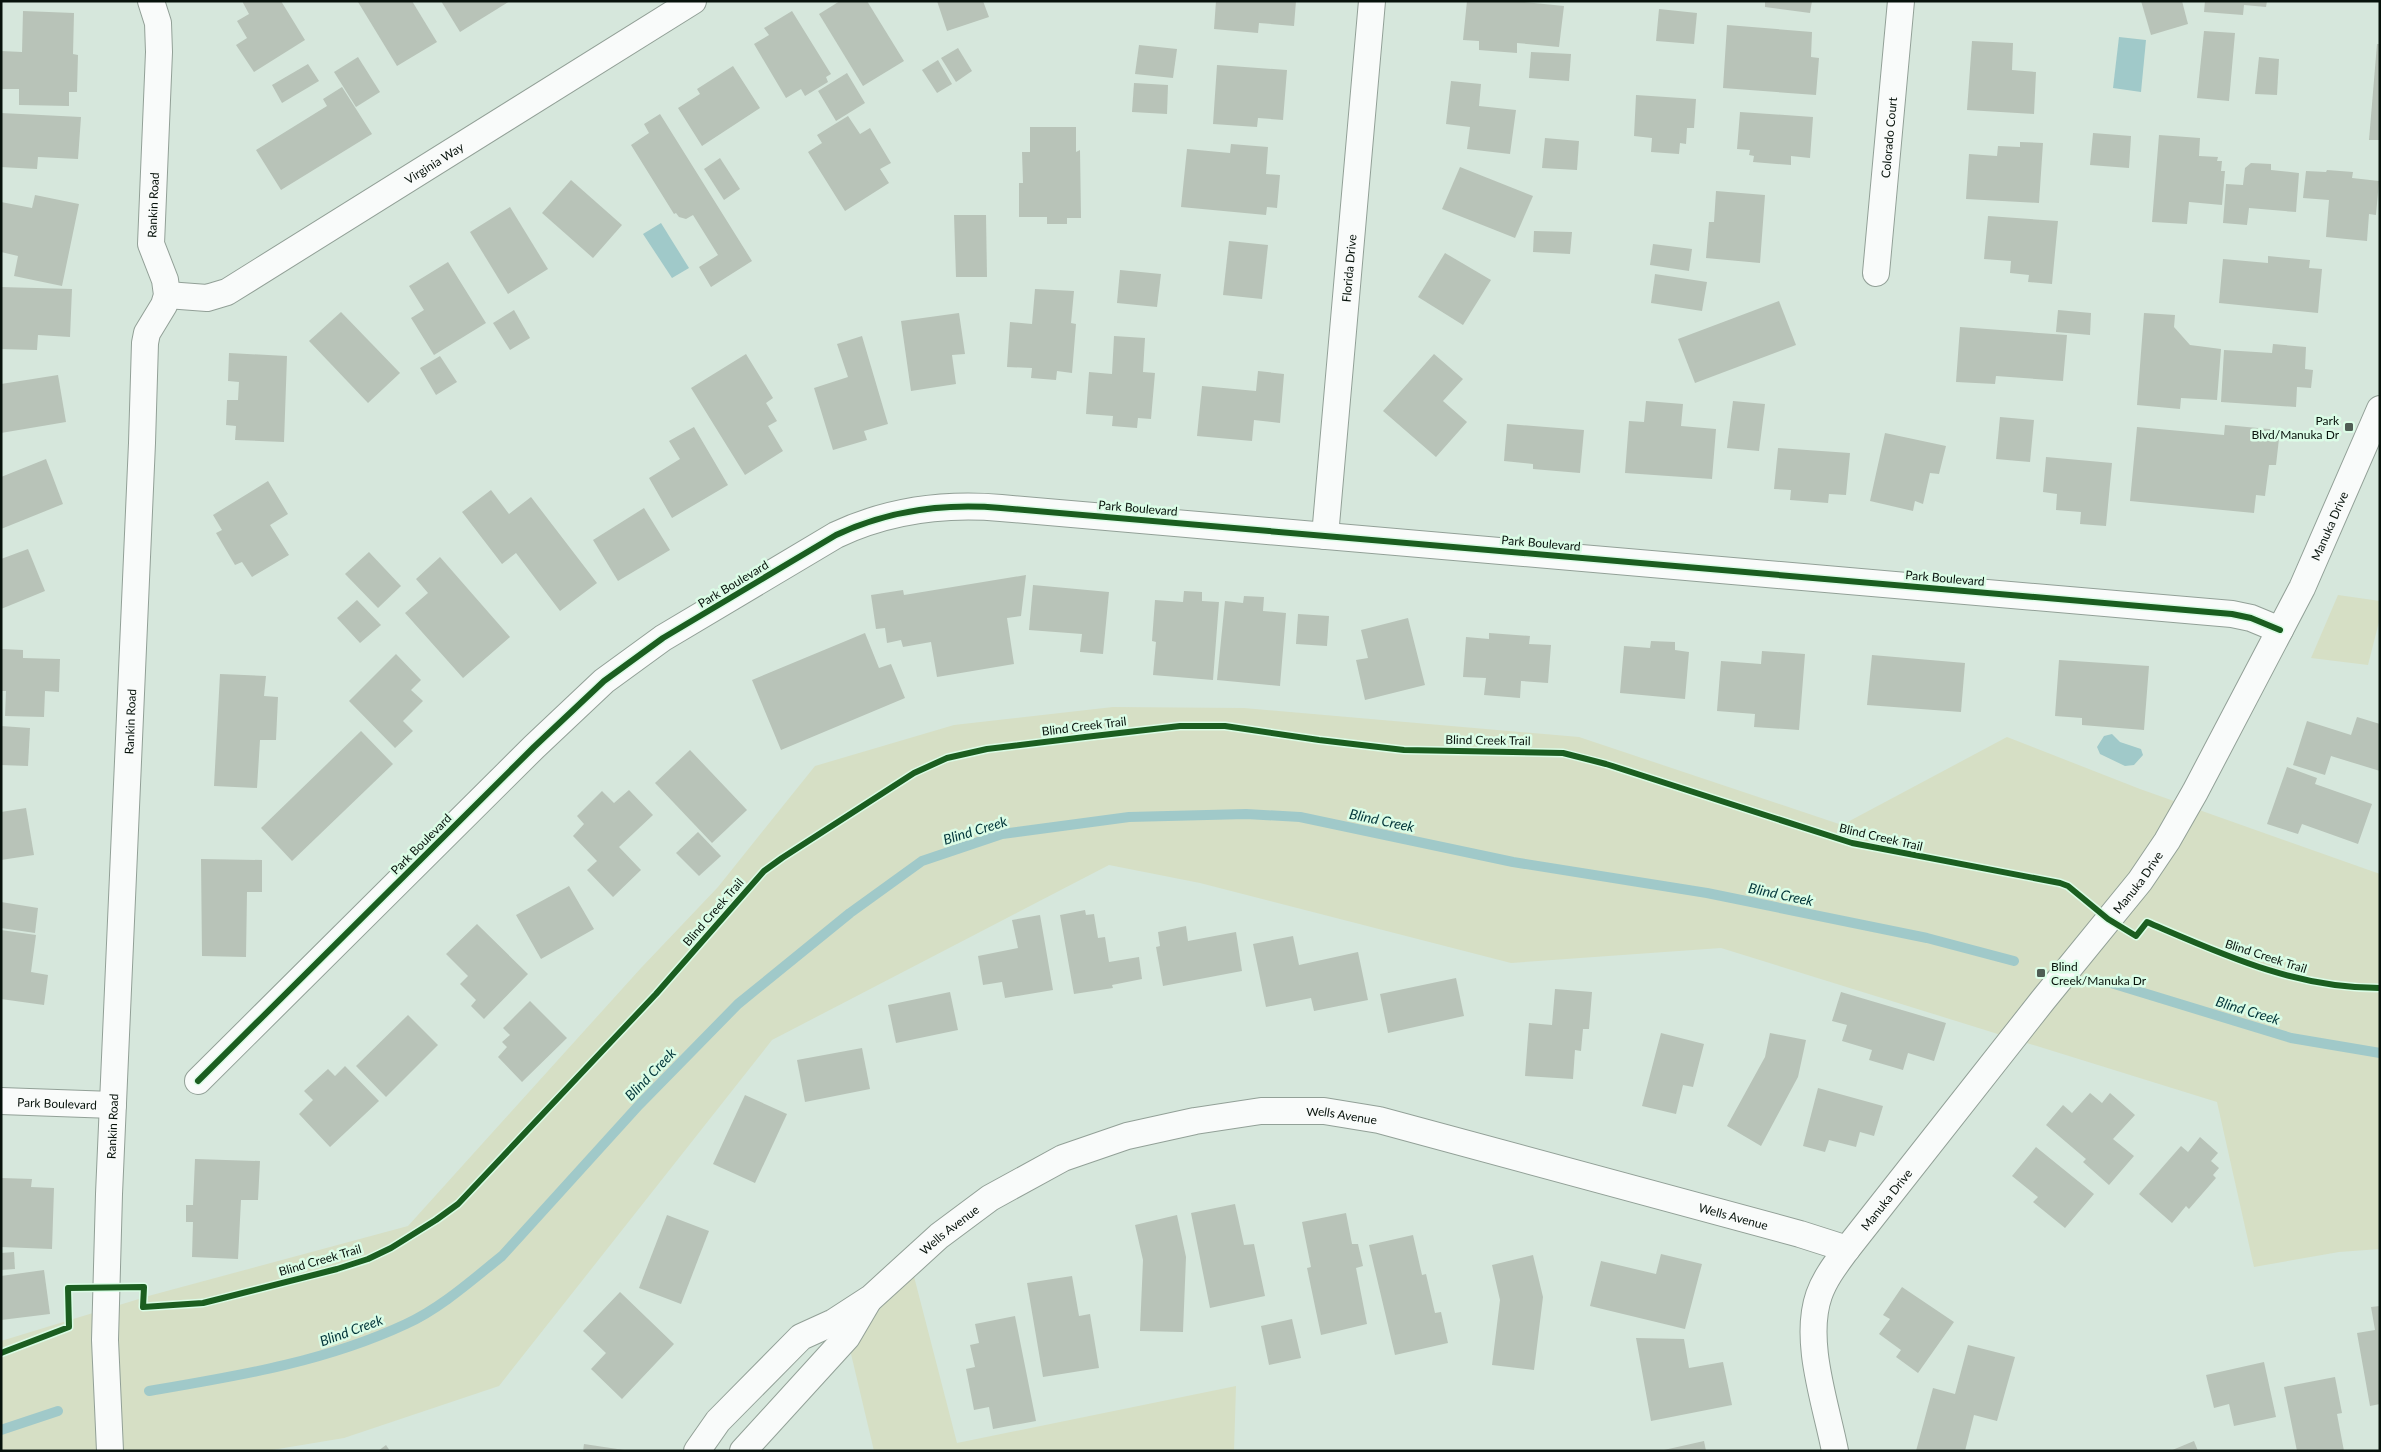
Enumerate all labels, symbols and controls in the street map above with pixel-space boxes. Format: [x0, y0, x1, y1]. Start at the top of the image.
street label: Colorado Court [1877, 96, 1900, 179]
street label: Virginia Way [402, 138, 467, 187]
street label: Rankin Road [144, 172, 161, 238]
street label: Florida Drive [1338, 233, 1359, 303]
place label: Park Blvd/Manuka Dr [2252, 413, 2340, 442]
marker: Park Blvd/Manuka Dr [2343, 421, 2355, 433]
street label: Manuka Drive [2307, 489, 2351, 563]
street label: Park Boulevard [1098, 497, 1178, 519]
street label: Park Boulevard [1501, 532, 1581, 554]
street label: Park Boulevard [695, 557, 771, 611]
street label: Park Boulevard [1905, 567, 1985, 589]
street label: Rankin Road [121, 689, 139, 755]
street label: Blind Creek Trail [1041, 713, 1127, 739]
street label: Blind Creek Trail [1445, 732, 1531, 748]
water label: Blind Creek [1348, 805, 1416, 835]
street label: Park Boulevard [388, 811, 454, 877]
water label: Blind Creek [941, 812, 1009, 848]
street label: Blind Creek Trail [1838, 820, 1924, 854]
street label: Manuka Drive [2109, 848, 2166, 916]
street label: Blind Creek Trail [679, 875, 747, 949]
water label: Blind Creek [1747, 879, 1815, 909]
street label: Blind Creek Trail [2223, 936, 2309, 976]
place label: Blind Creek/Manuka Dr [2051, 959, 2147, 988]
marker: Blind Creek/Manuka Dr [2035, 967, 2047, 979]
water label: Blind Creek [2214, 992, 2282, 1028]
water label: Blind Creek [621, 1044, 679, 1104]
street label: Rankin Road [103, 1093, 121, 1159]
street label: Park Boulevard [17, 1094, 97, 1112]
street label: Wells Avenue [1306, 1104, 1378, 1127]
street label: Manuka Drive [1857, 1166, 1915, 1233]
street label: Wells Avenue [1697, 1199, 1770, 1233]
street label: Wells Avenue [916, 1202, 982, 1258]
street label: Blind Creek Trail [277, 1241, 363, 1279]
water label: Blind Creek [317, 1311, 385, 1349]

